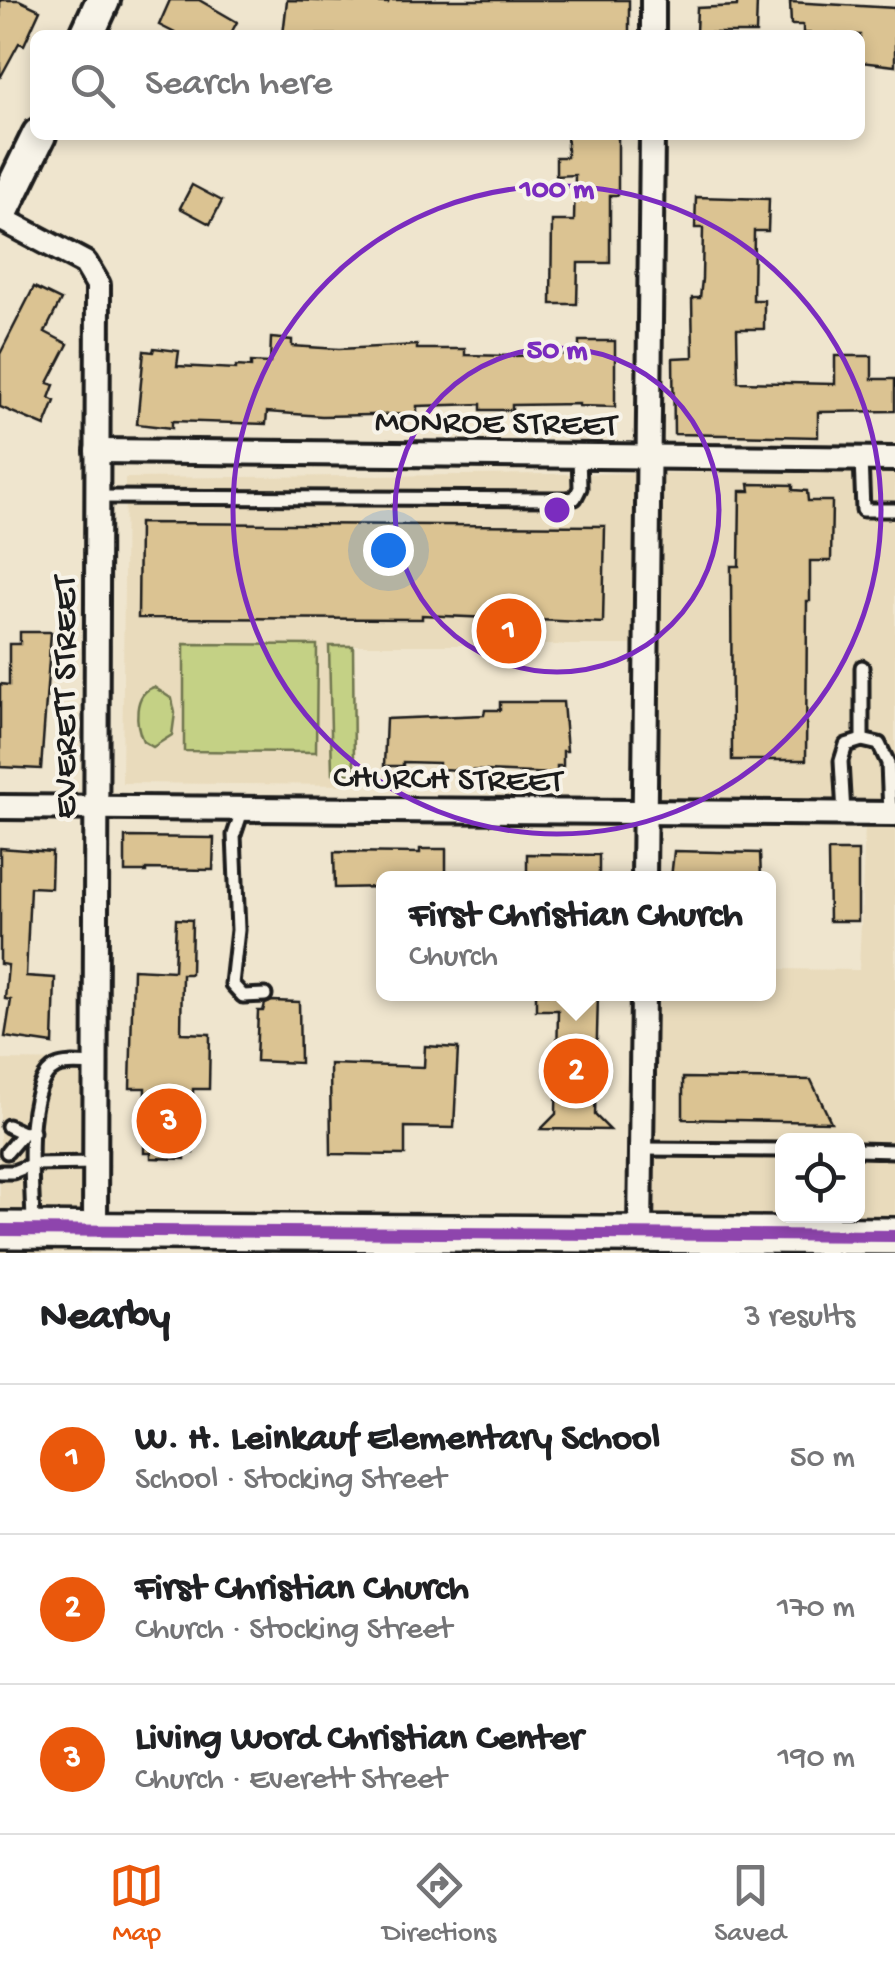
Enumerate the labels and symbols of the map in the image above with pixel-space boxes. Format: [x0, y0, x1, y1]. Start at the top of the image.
text: 100 m [519, 174, 595, 209]
text: 50 m [526, 335, 588, 370]
street label: MONROE STREET [374, 403, 619, 448]
centre of rings [539, 492, 575, 528]
your location [363, 525, 414, 576]
street label: EVERETT STREET [47, 574, 88, 819]
pin: 1 [476, 594, 542, 668]
street label: CHURCH STREET [333, 759, 565, 804]
pin: 2 [544, 1034, 608, 1108]
pin: 3 [136, 1084, 202, 1158]

